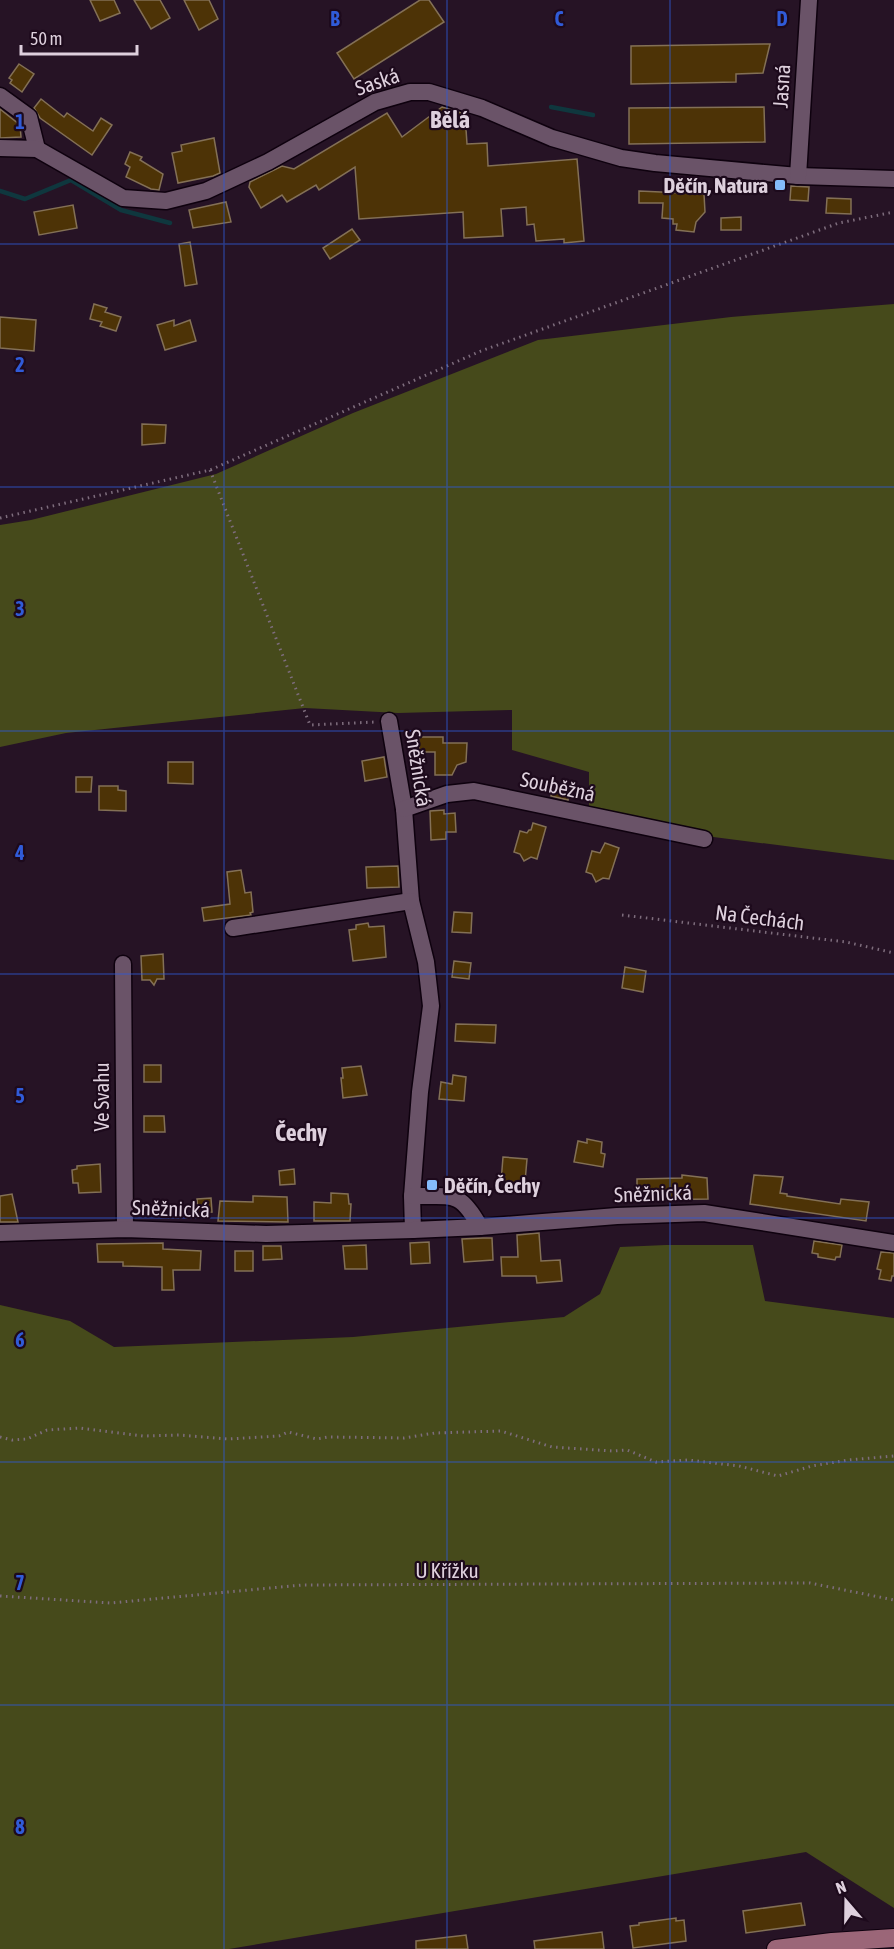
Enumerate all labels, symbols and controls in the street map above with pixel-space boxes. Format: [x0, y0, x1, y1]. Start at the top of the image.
text: B [330, 7, 340, 30]
text: C [555, 7, 564, 30]
text: D [776, 7, 788, 30]
scale bar [21, 18, 136, 56]
text: 50 m [30, 28, 62, 49]
street label: Saská [352, 62, 402, 100]
street label: Jasná [767, 63, 795, 109]
district label: Bělá [430, 106, 470, 133]
text: 1 [15, 110, 25, 133]
place label: Děčín, Natura [664, 173, 768, 197]
marker: Děčín, Natura [773, 178, 787, 192]
text: 2 [15, 353, 25, 376]
text: 3 [15, 597, 25, 620]
street label: Sněžnická [401, 728, 437, 808]
street label: Souběžná [518, 766, 598, 806]
text: 4 [14, 841, 25, 864]
street label: Na Čechách [714, 900, 806, 934]
street label: Ve Svahu [89, 1062, 113, 1132]
text: 5 [15, 1084, 25, 1107]
district label: Čechy [275, 1119, 327, 1146]
place label: Děčín, Čechy [444, 1173, 540, 1197]
marker: Děčín, Čechy [425, 1178, 439, 1192]
street label: Sněžnická [614, 1180, 692, 1206]
street label: Sněžnická [132, 1195, 210, 1221]
text: 6 [15, 1328, 25, 1351]
street label: U Křížku [415, 1558, 479, 1582]
text: 7 [15, 1571, 25, 1594]
text: 8 [15, 1815, 25, 1838]
north arrow [816, 1871, 876, 1931]
text: N [833, 1877, 848, 1897]

